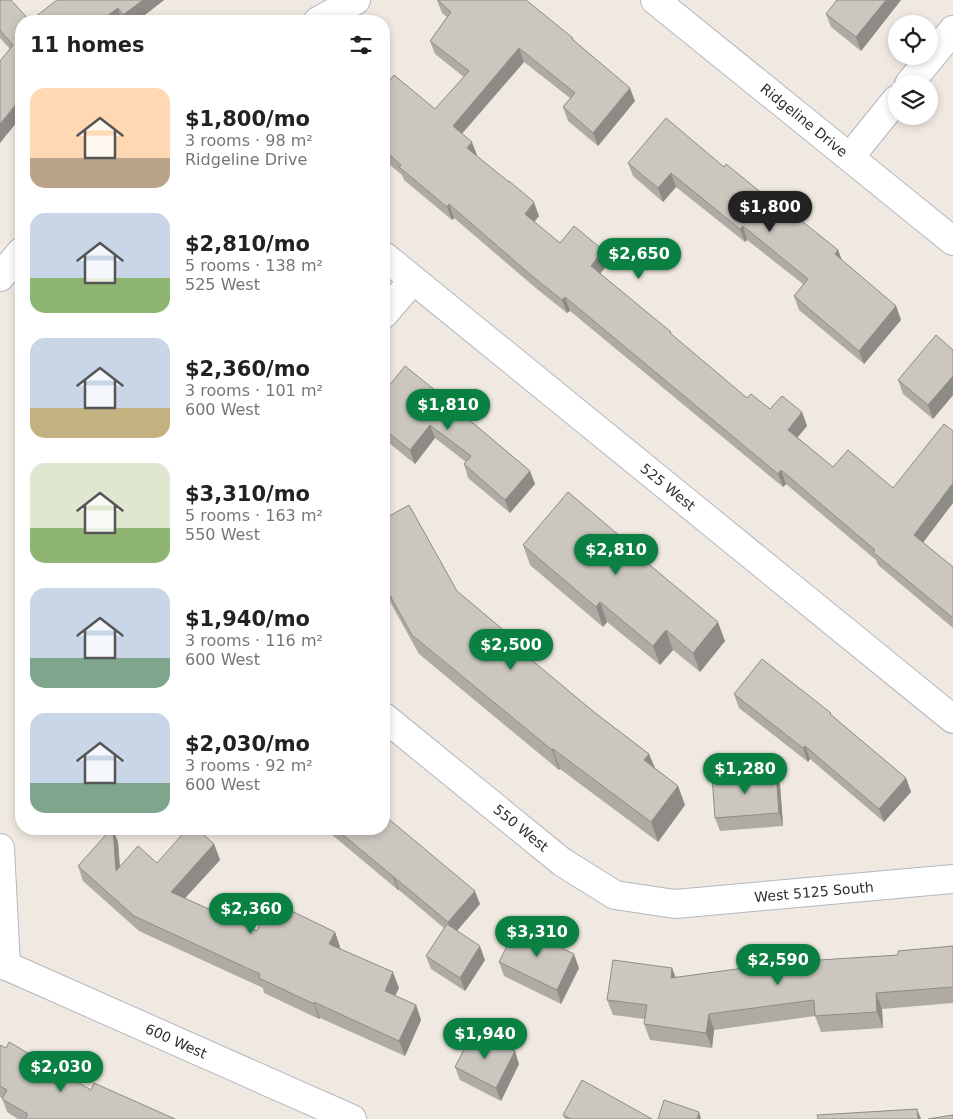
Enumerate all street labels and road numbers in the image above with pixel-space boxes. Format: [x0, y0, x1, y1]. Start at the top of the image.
street label: Ridgeline Drive [757, 80, 851, 160]
street label: 525 West [637, 460, 699, 514]
street label: 550 West [490, 801, 552, 855]
street label: West 5125 South [754, 879, 874, 905]
street label: 600 West [143, 1020, 210, 1062]

